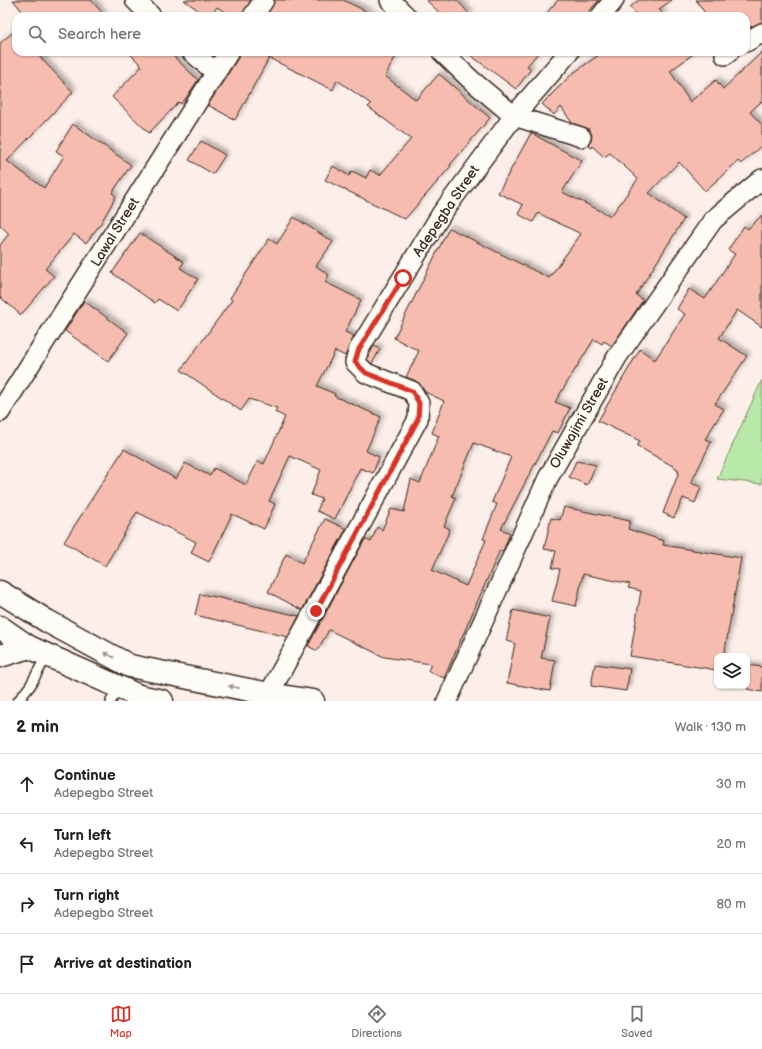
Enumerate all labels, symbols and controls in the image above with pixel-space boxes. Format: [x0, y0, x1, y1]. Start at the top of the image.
search box [12, 12, 750, 56]
icon: search [26, 23, 48, 45]
text: Search here [58, 25, 141, 44]
street label: Adepegba Street [409, 161, 483, 260]
street label: Lawal Street [87, 194, 143, 270]
route start [394, 269, 412, 287]
street label: Oluwajimi Street [546, 374, 612, 472]
route end [307, 602, 325, 620]
one-way arrow [103, 651, 114, 658]
map controls [714, 653, 750, 689]
button: layers [714, 653, 750, 689]
one-way arrow [227, 684, 240, 690]
text: 2 min [16, 717, 59, 737]
text: Walk · 130 m [675, 719, 746, 735]
text: Continue [54, 766, 116, 785]
icon: ahead [16, 773, 38, 795]
text: 30 m [716, 776, 746, 792]
text: Adepegba Street [54, 785, 153, 801]
text: Turn left [54, 826, 111, 845]
icon: left [16, 833, 38, 855]
text: 20 m [716, 836, 746, 852]
text: Adepegba Street [54, 845, 153, 861]
text: Turn right [54, 886, 119, 905]
icon: right [16, 893, 38, 915]
text: 80 m [717, 896, 746, 912]
text: Adepegba Street [54, 905, 153, 921]
icon: arrive [16, 953, 38, 975]
text: Arrive at destination [54, 954, 192, 973]
tab: Map [110, 1003, 132, 1040]
tab: Directions [351, 1003, 402, 1040]
tab: Saved [621, 1003, 652, 1040]

